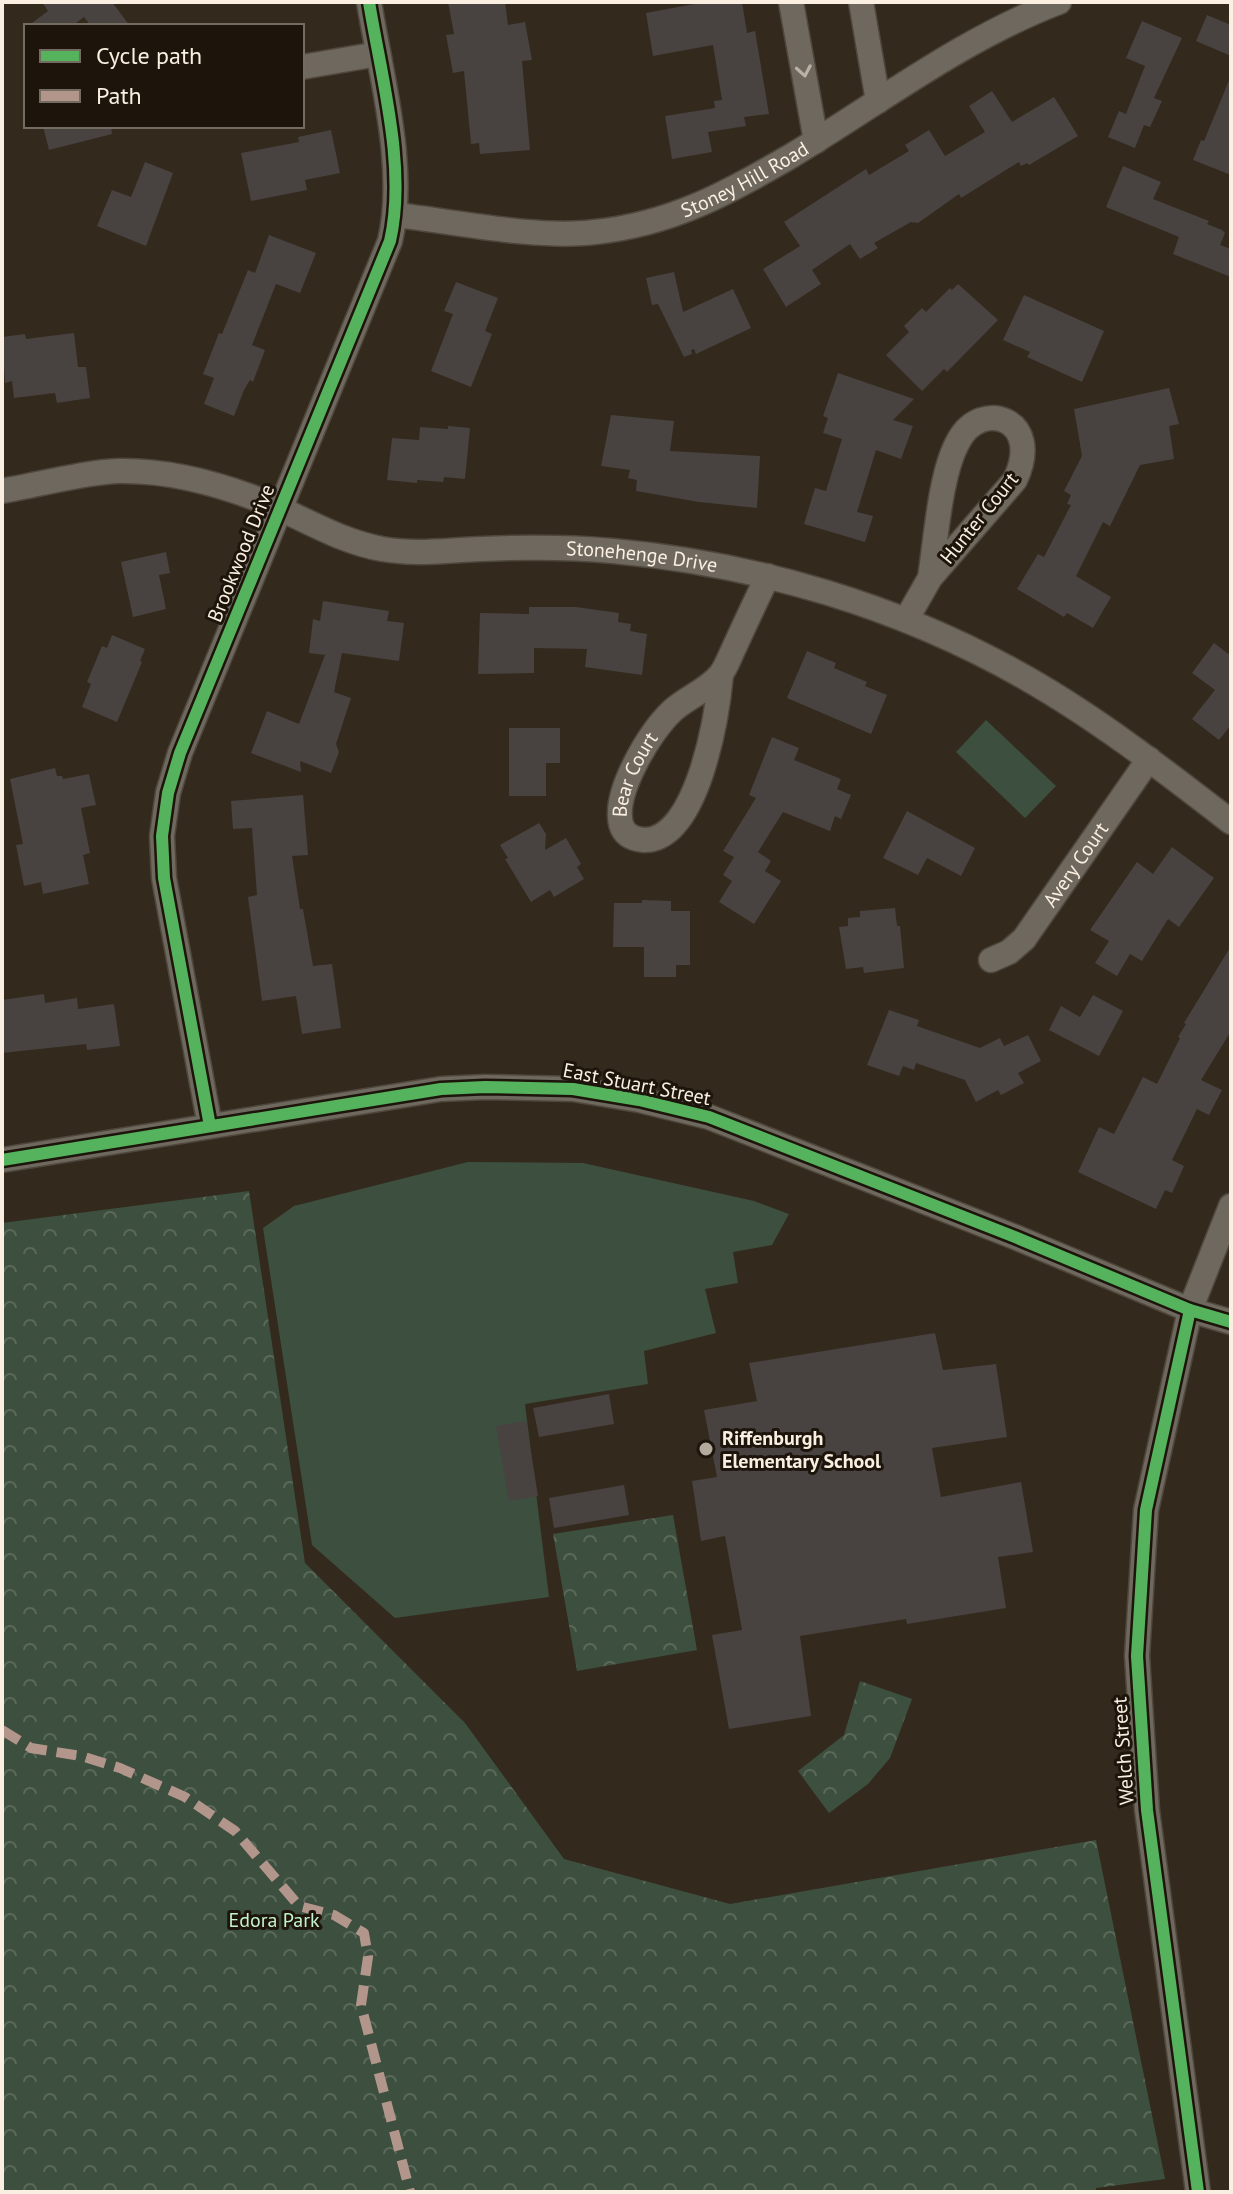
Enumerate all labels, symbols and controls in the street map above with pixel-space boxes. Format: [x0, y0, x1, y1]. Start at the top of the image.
legend [24, 24, 304, 128]
text: Cycle path [96, 40, 202, 71]
one-way arrow [794, 65, 811, 78]
text: Path [96, 80, 142, 111]
street label: Stoney Hill Road [677, 135, 813, 224]
street label: Hunter Court [934, 467, 1024, 569]
street label: Brookwood Drive [202, 480, 280, 626]
street label: Stonehenge Drive [566, 535, 720, 578]
street label: Bear Court [607, 727, 664, 818]
street label: Avery Court [1037, 817, 1114, 912]
street label: East Stuart Street [561, 1057, 713, 1111]
place label: Riffenburgh Elementary School [722, 1425, 881, 1474]
marker: Riffenburgh Elementary School [697, 1440, 715, 1458]
street label: Welch Street [1106, 1696, 1140, 1806]
park label: Edora Park [228, 1907, 320, 1933]

